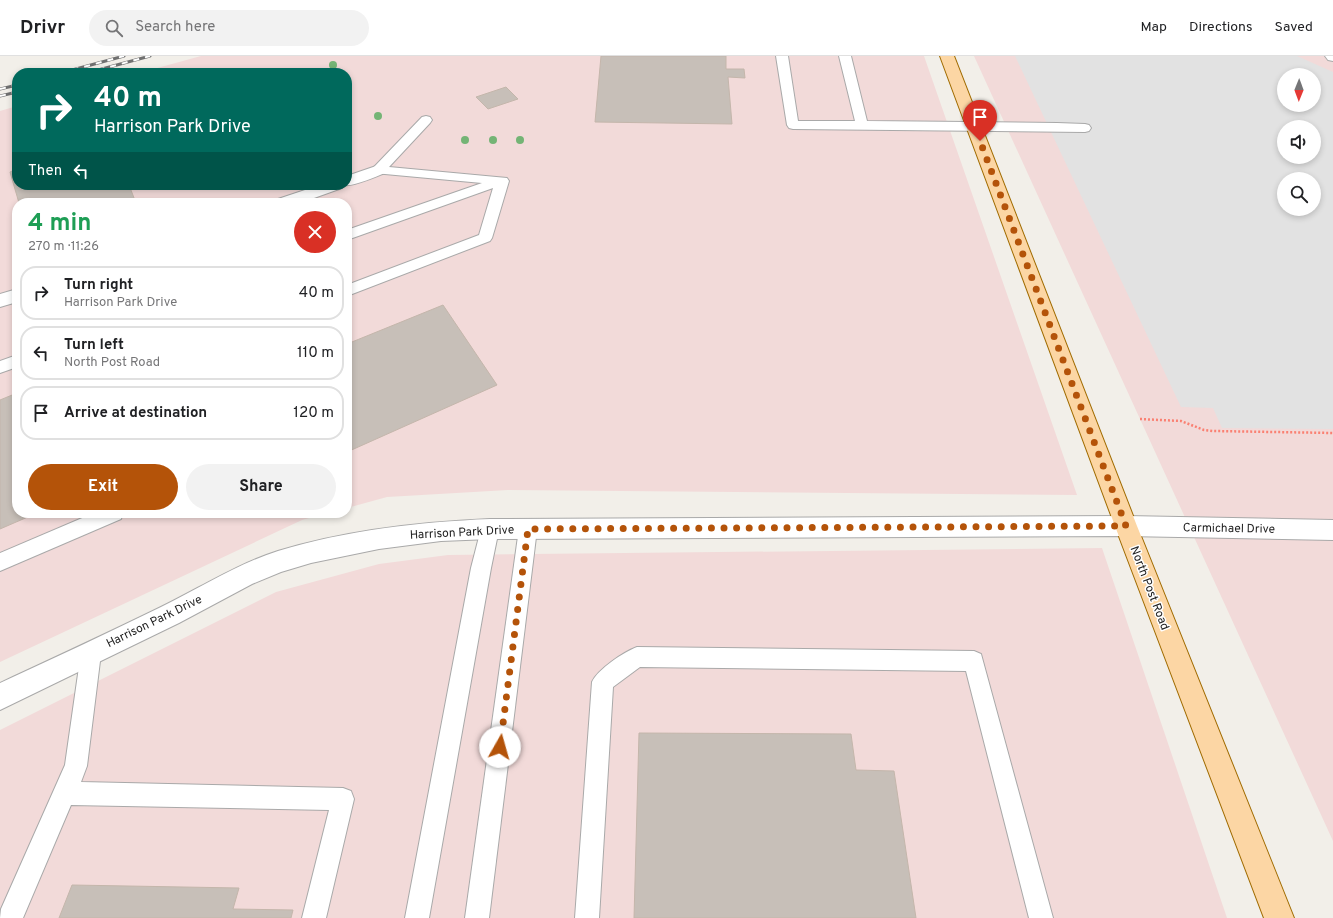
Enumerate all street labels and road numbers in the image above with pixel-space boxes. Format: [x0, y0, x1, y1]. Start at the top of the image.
street label: Carmichael Drive [1183, 520, 1275, 538]
street label: Harrison Park Drive [409, 522, 515, 544]
street label: North Post Road [1126, 544, 1172, 633]
street label: Harrison Park Drive [104, 592, 205, 652]

